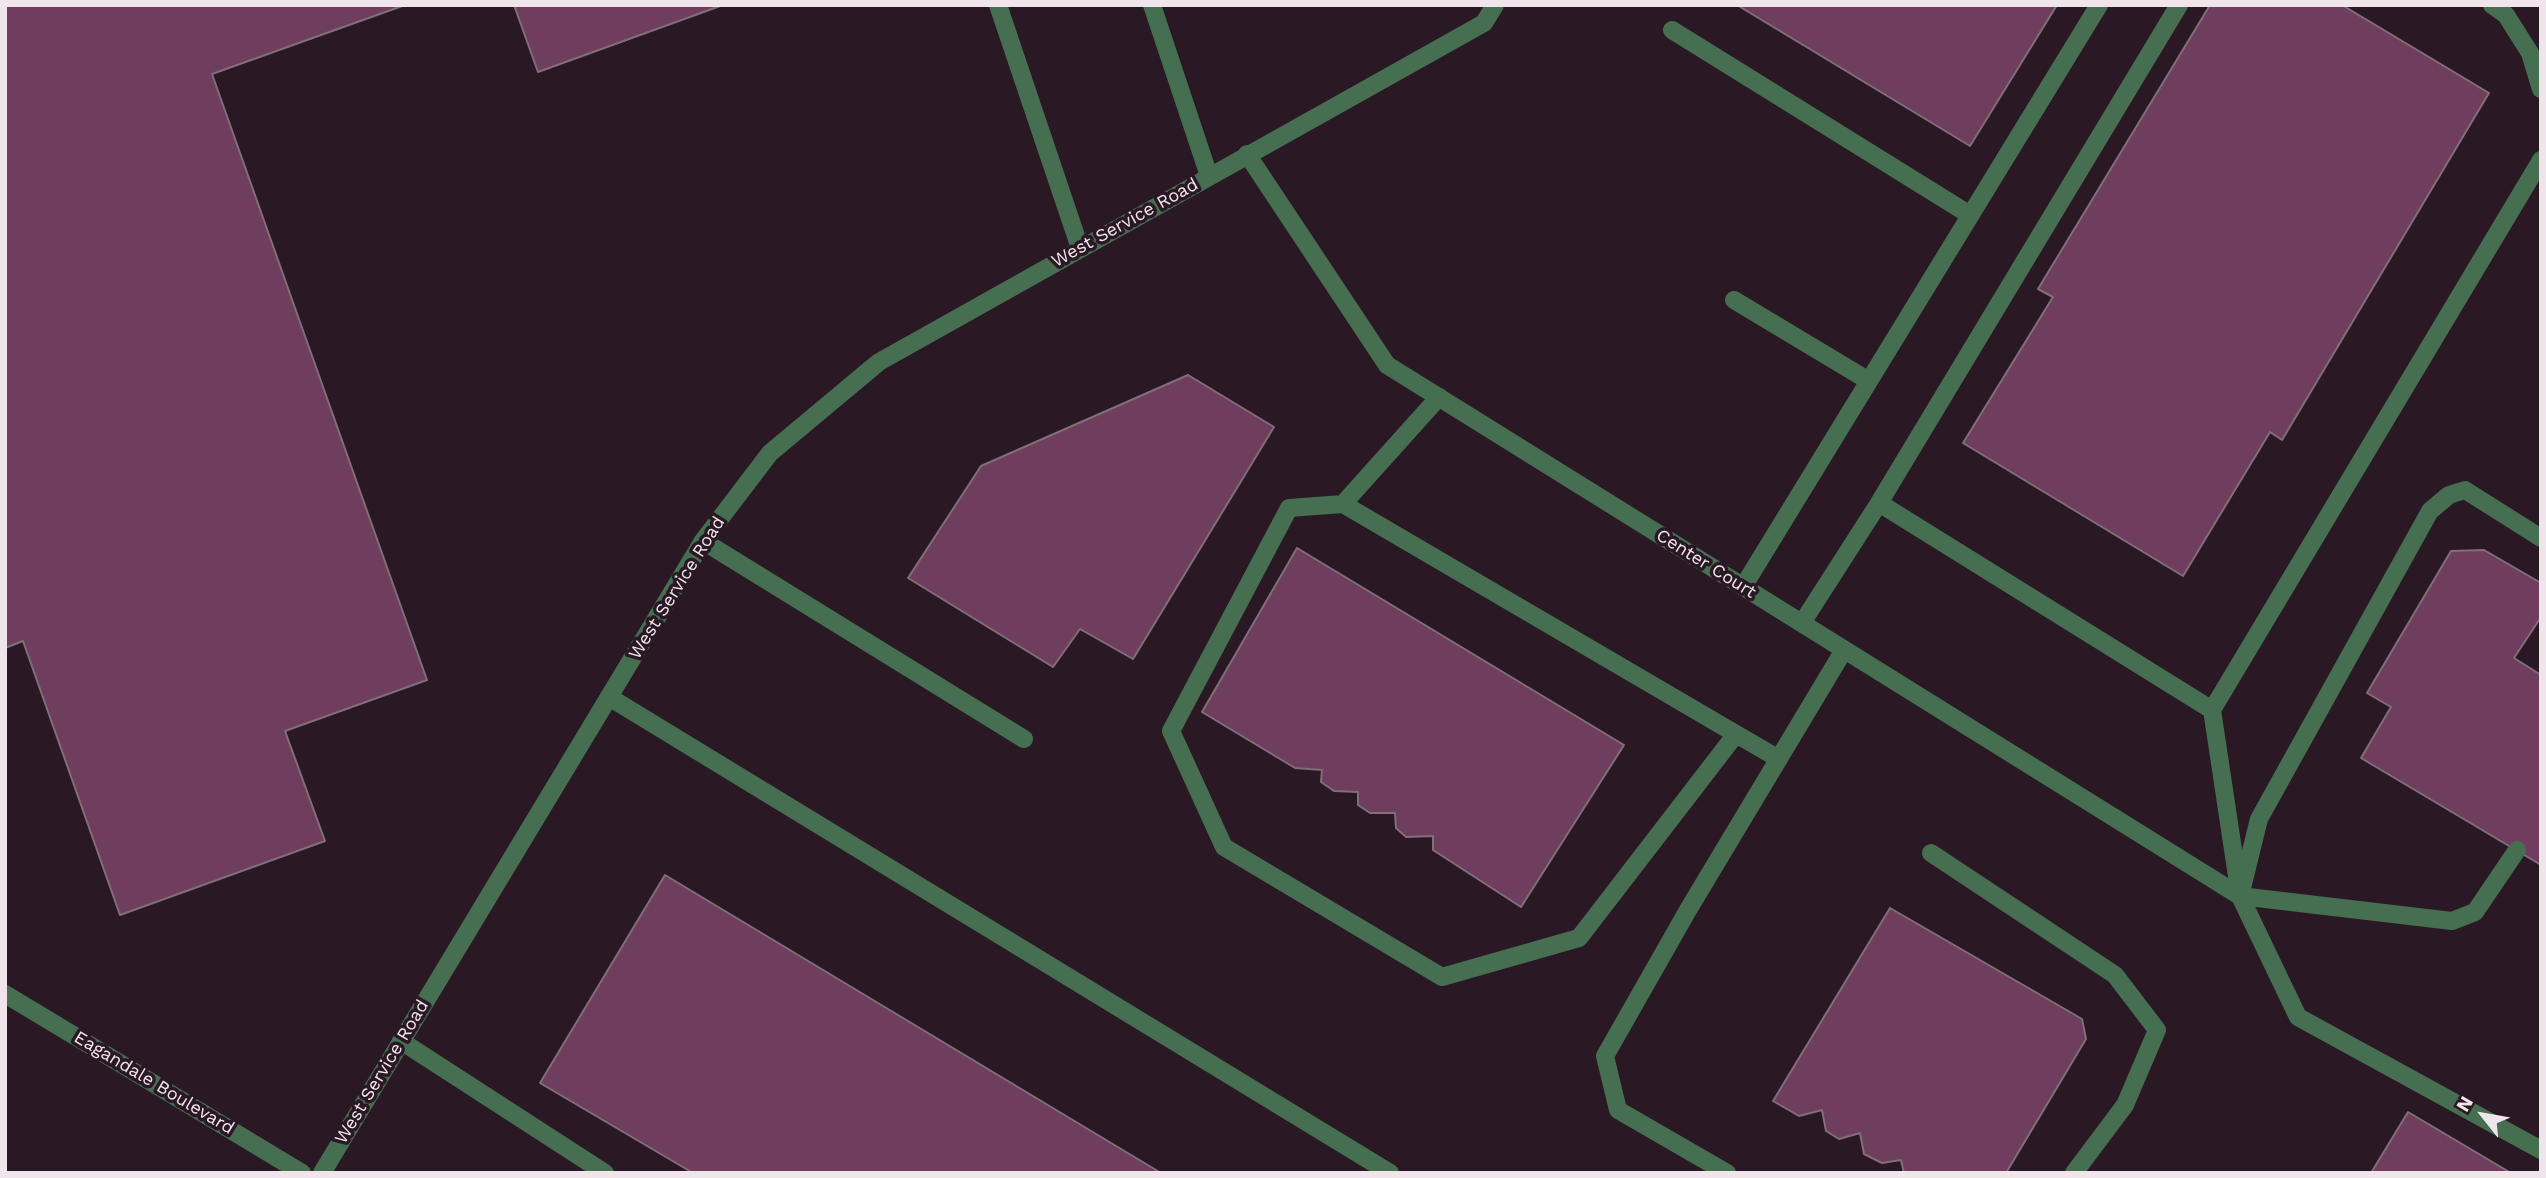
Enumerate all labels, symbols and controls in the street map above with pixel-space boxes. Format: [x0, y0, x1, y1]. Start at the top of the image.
street label: West Service Road [1048, 174, 1202, 272]
street label: West Service Road [624, 513, 730, 663]
street label: Center Court [1652, 525, 1760, 603]
street label: West Service Road [330, 996, 434, 1148]
street label: Eagandale Boulevard [70, 1027, 238, 1139]
north arrow [2448, 1080, 2518, 1150]
text: N [2451, 1092, 2478, 1116]

